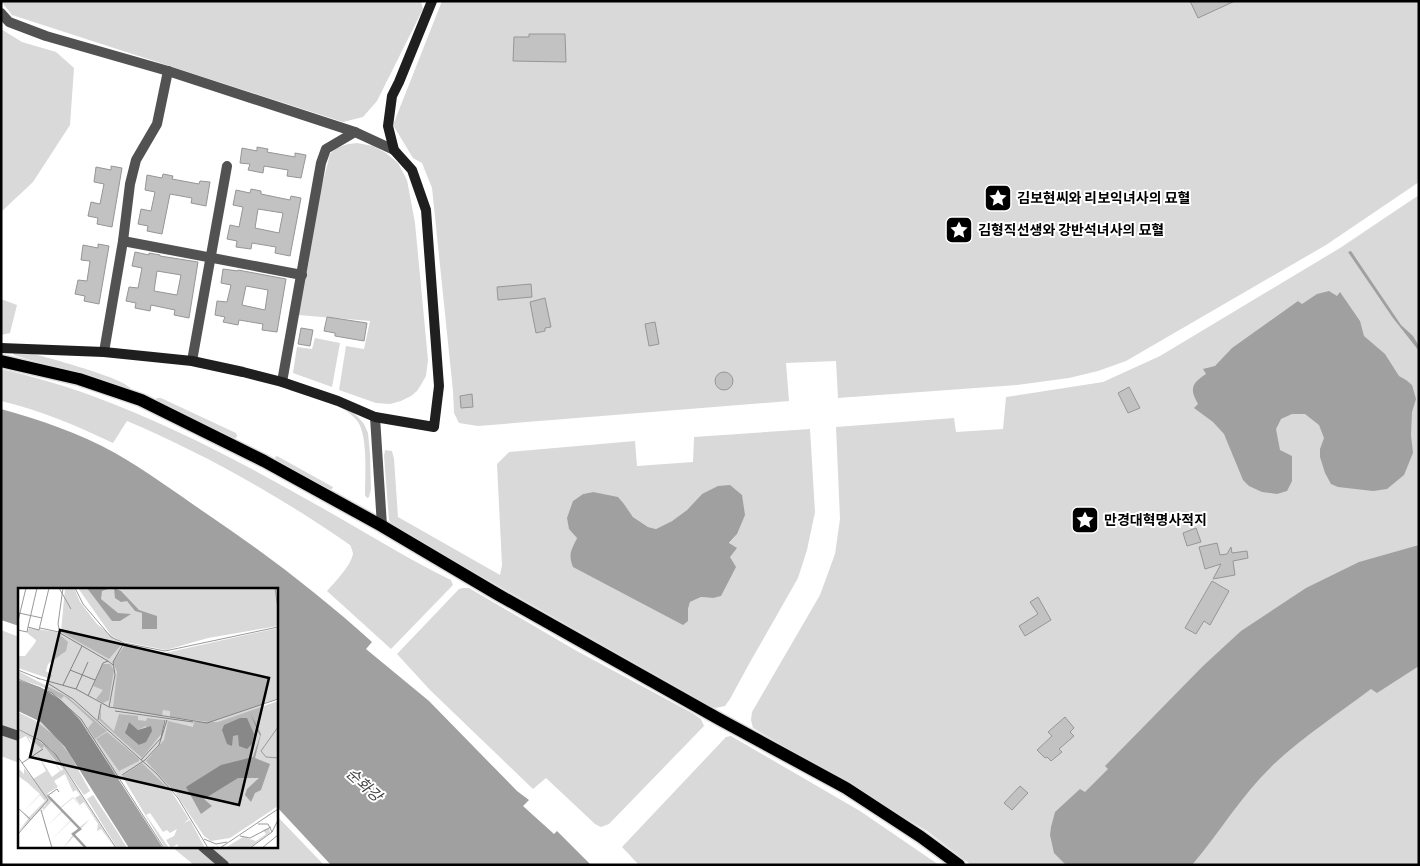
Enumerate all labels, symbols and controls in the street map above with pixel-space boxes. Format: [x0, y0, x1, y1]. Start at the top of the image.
place icon: 김보현씨와 리보익녀사의 묘혈 [983, 183, 1013, 213]
place label: 김보현씨와 리보익녀사의 묘혈 [1017, 190, 1190, 207]
place icon: 김형직선생와 강반석녀사의 묘혈 [944, 215, 974, 245]
place label: 김형직선생와 강반석녀사의 묘혈 [978, 222, 1164, 239]
place icon: 만경대혁명사적지 [1070, 505, 1100, 535]
place label: 만경대혁명사적지 [1104, 512, 1207, 529]
inset map [18, 588, 278, 848]
water label: 순화강 [343, 764, 387, 807]

